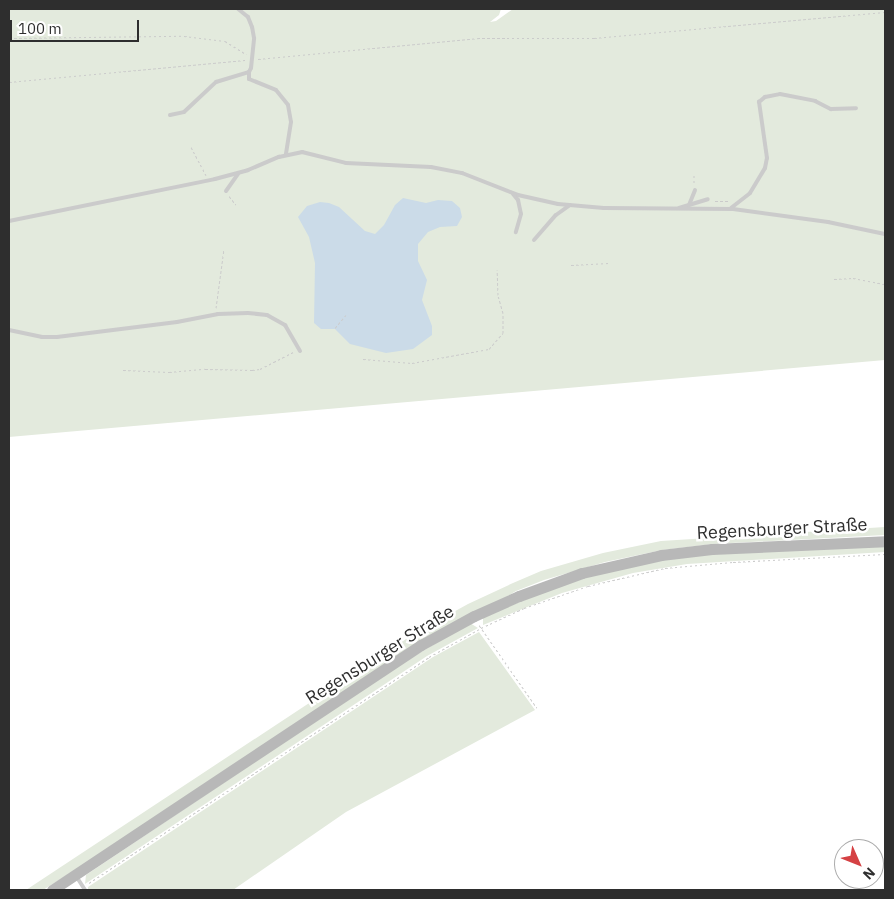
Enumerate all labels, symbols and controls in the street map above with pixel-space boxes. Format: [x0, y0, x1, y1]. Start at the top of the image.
scale bar [12, 10, 141, 42]
text: 100 m [18, 19, 62, 38]
street label: Regensburger Straße [696, 514, 868, 544]
street label: Regensburger Straße [302, 601, 458, 709]
north arrow [834, 839, 884, 889]
text: N [859, 864, 879, 884]

